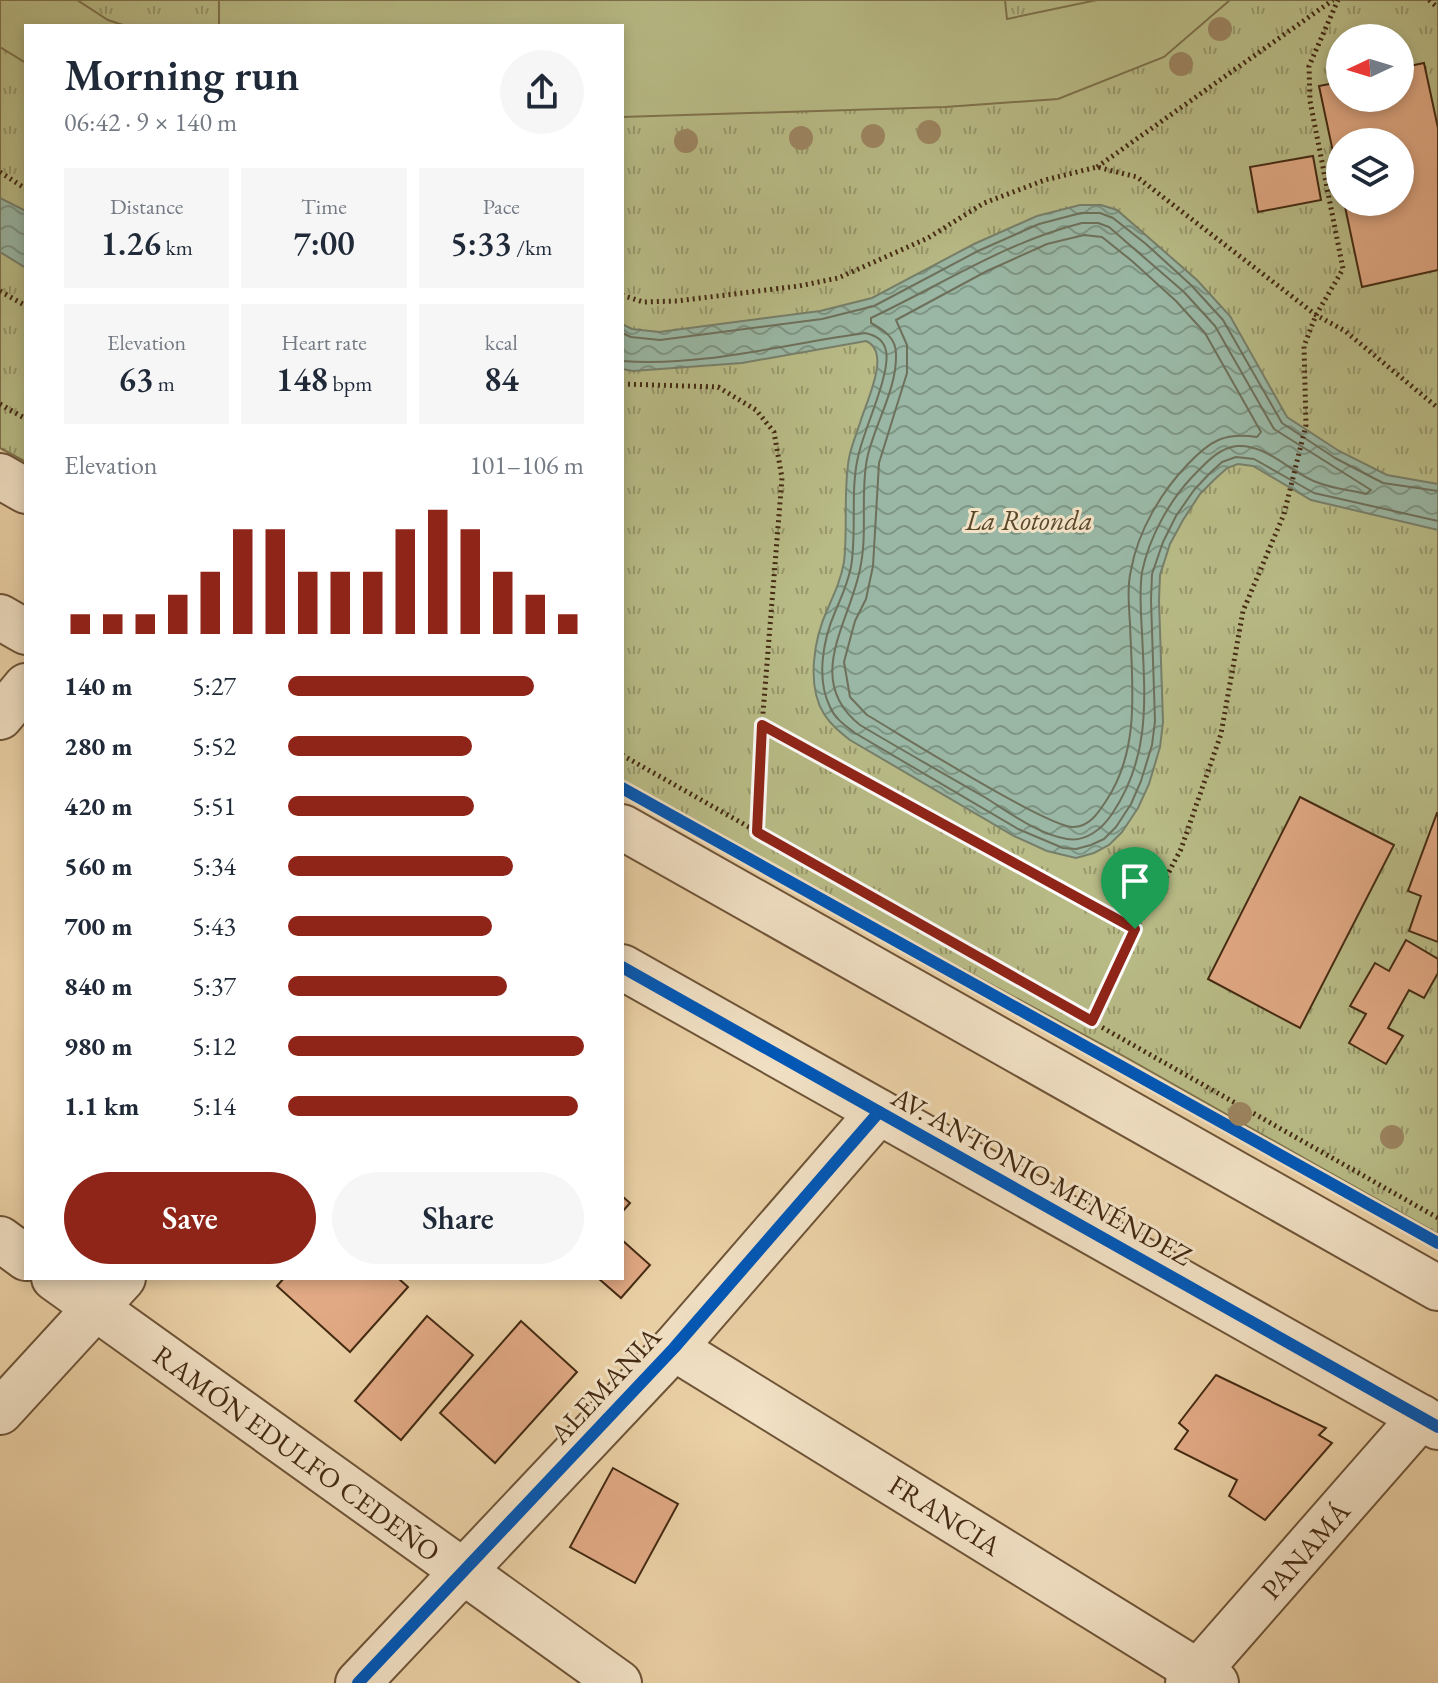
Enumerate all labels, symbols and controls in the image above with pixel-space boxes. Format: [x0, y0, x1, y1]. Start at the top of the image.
north arrow [1326, 24, 1414, 112]
map controls [1326, 24, 1414, 216]
text: Morning run [64, 46, 300, 103]
button: share [500, 50, 584, 134]
text: 06:42 · 9 × 140 m [64, 105, 237, 139]
button: layers [1326, 128, 1414, 216]
text: Distance [110, 192, 183, 221]
text: Time [301, 192, 347, 221]
text: Pace [483, 192, 520, 221]
text: 1.26 [100, 221, 161, 265]
text: 7:00 [293, 221, 355, 265]
text: 5:33 [450, 221, 512, 265]
text: km [161, 233, 193, 262]
text: /km [512, 233, 552, 262]
text: Elevation [107, 328, 186, 357]
text: Heart rate [281, 328, 367, 357]
text: kcal [485, 328, 518, 357]
text: 63 [118, 357, 153, 401]
text: 148 [276, 357, 328, 401]
text: 84 [484, 357, 519, 401]
text: m [153, 369, 175, 398]
text: bpm [328, 369, 372, 398]
text: Elevation [64, 448, 158, 482]
text: 101–106 m [469, 448, 584, 482]
park label: La Rotonda [964, 502, 1093, 538]
text: 140 m [64, 669, 132, 703]
text: 5:27 [192, 669, 236, 703]
text: 280 m [64, 729, 132, 763]
text: 5:52 [192, 729, 236, 763]
text: 420 m [64, 789, 132, 823]
text: 5:51 [192, 789, 236, 823]
pin [1101, 847, 1169, 929]
text: 560 m [64, 849, 132, 883]
text: 5:34 [192, 849, 236, 883]
icon: arrive [1113, 859, 1157, 903]
text: 700 m [64, 909, 132, 943]
text: 5:43 [192, 909, 236, 943]
text: 840 m [64, 969, 132, 1003]
text: 5:37 [192, 969, 236, 1003]
text: 980 m [64, 1029, 132, 1063]
text: 5:12 [192, 1029, 236, 1063]
street label: AV. ANTONIO MENÉNDEZ [884, 1078, 1199, 1274]
text: 1.1 km [64, 1089, 139, 1123]
text: 5:14 [192, 1089, 236, 1123]
button: Save [64, 1172, 316, 1264]
button: Share [332, 1172, 584, 1264]
street label: ALEMANIA [541, 1318, 669, 1452]
street label: RAMÓN EDULFO CEDEÑO [146, 1337, 448, 1569]
street label: FRANCIA [882, 1466, 1008, 1564]
street label: PANAMÁ [1253, 1493, 1358, 1607]

